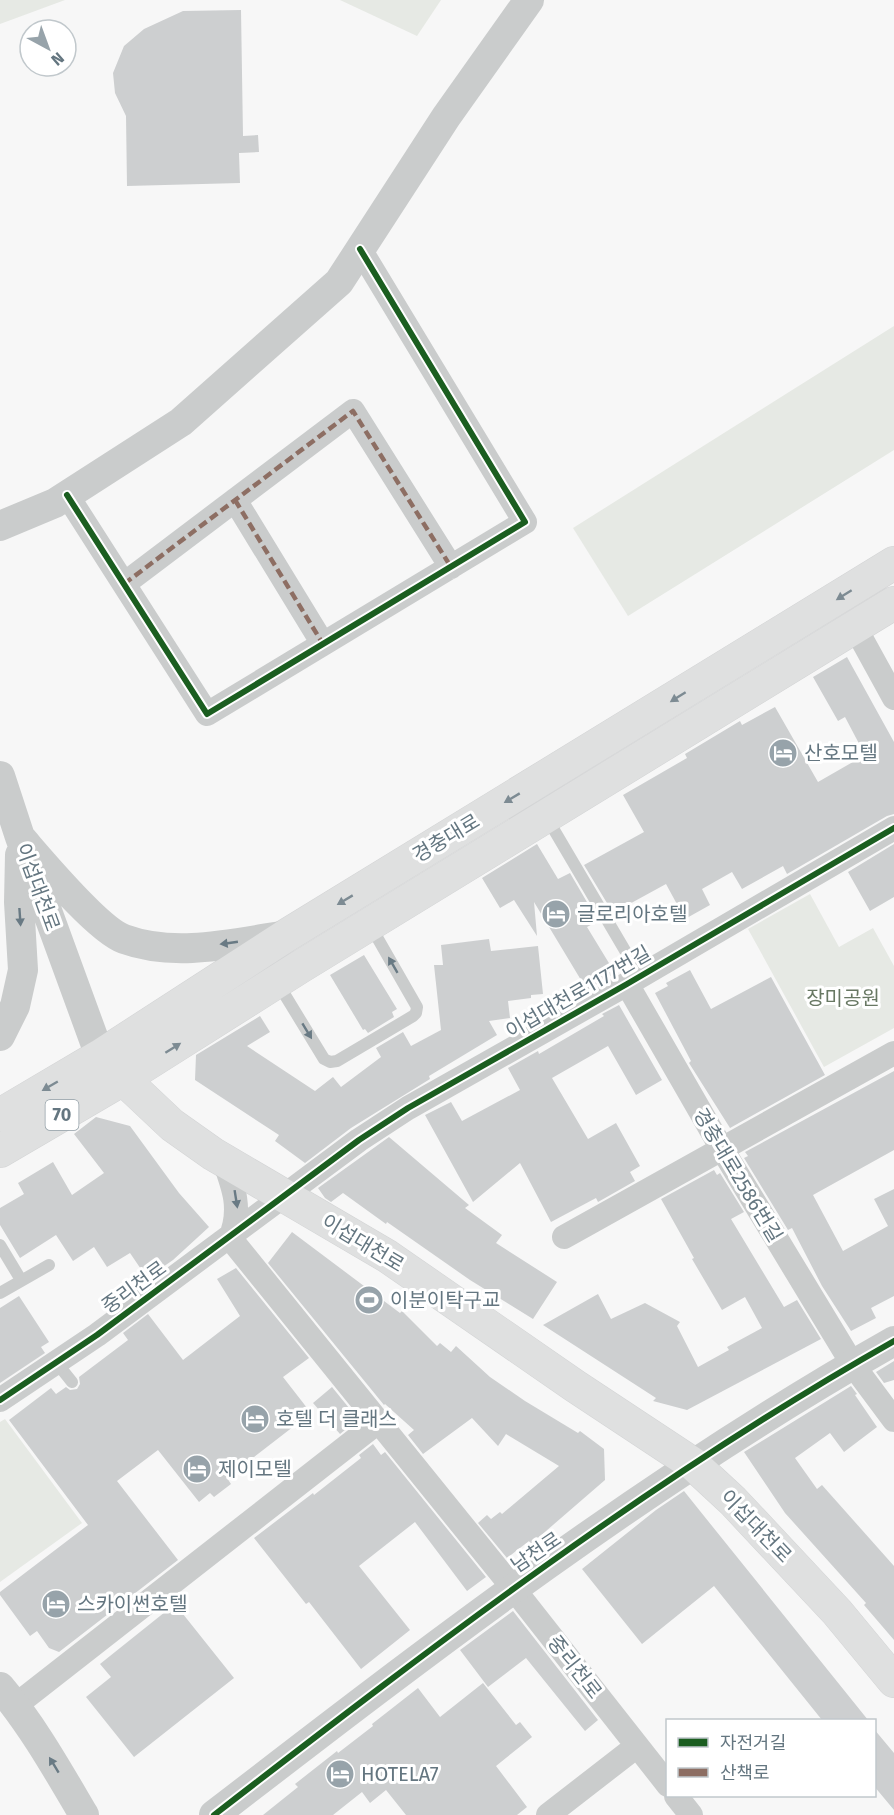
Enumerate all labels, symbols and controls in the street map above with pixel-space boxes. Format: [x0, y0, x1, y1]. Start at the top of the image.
north arrow [18, 18, 78, 78]
text: N [47, 48, 68, 70]
one-way arrow [836, 589, 852, 600]
one-way arrow [670, 691, 686, 702]
hotel icon: 산호모텔 [767, 737, 799, 769]
place label: 산호모텔 [804, 741, 878, 765]
one-way arrow [504, 793, 520, 804]
street label: 경충대로 [408, 809, 484, 867]
street label: 이섭대천로 [11, 840, 65, 934]
one-way arrow [337, 894, 353, 905]
hotel icon: 글로리아호텔 [540, 898, 572, 930]
place label: 글로리아호텔 [577, 902, 687, 926]
one-way arrow [15, 907, 24, 926]
one-way arrow [219, 939, 238, 948]
street label: 이섭대천로1177번길 [501, 941, 655, 1043]
one-way arrow [388, 956, 398, 973]
park label: 장미공원 [806, 986, 880, 1010]
one-way arrow [301, 1023, 312, 1039]
one-way arrow [165, 1043, 181, 1054]
one-way arrow [42, 1080, 58, 1091]
road number: 70 [46, 1100, 78, 1130]
street label: 경충대로2586번길 [689, 1104, 787, 1246]
one-way arrow [231, 1190, 240, 1209]
street label: 이섭대천로 [317, 1209, 409, 1277]
street label: 중리천로 [97, 1256, 171, 1318]
sports icon: 이분이탁구교 [353, 1284, 385, 1316]
place label: 이분이탁구교 [390, 1288, 500, 1312]
hotel icon: 호텔 더 클래스 [239, 1403, 271, 1435]
place label: 호텔 더 클래스 [276, 1407, 397, 1431]
hotel icon: 제이모텔 [181, 1453, 213, 1485]
place label: 제이모텔 [218, 1457, 292, 1481]
street label: 이섭대천로 [715, 1485, 797, 1567]
street label: 남천로 [506, 1527, 566, 1577]
hotel icon: 스카이썬호텔 [40, 1588, 72, 1620]
place label: 스카이썬호텔 [77, 1592, 187, 1616]
street label: 중리천로 [543, 1631, 607, 1703]
legend [666, 1719, 876, 1797]
text: 자전거길 [720, 1732, 786, 1754]
one-way arrow [48, 1757, 59, 1773]
hotel icon: HOTELA7 [324, 1758, 356, 1790]
place label: HOTELA7 [361, 1762, 439, 1786]
text: 산책로 [720, 1762, 770, 1784]

